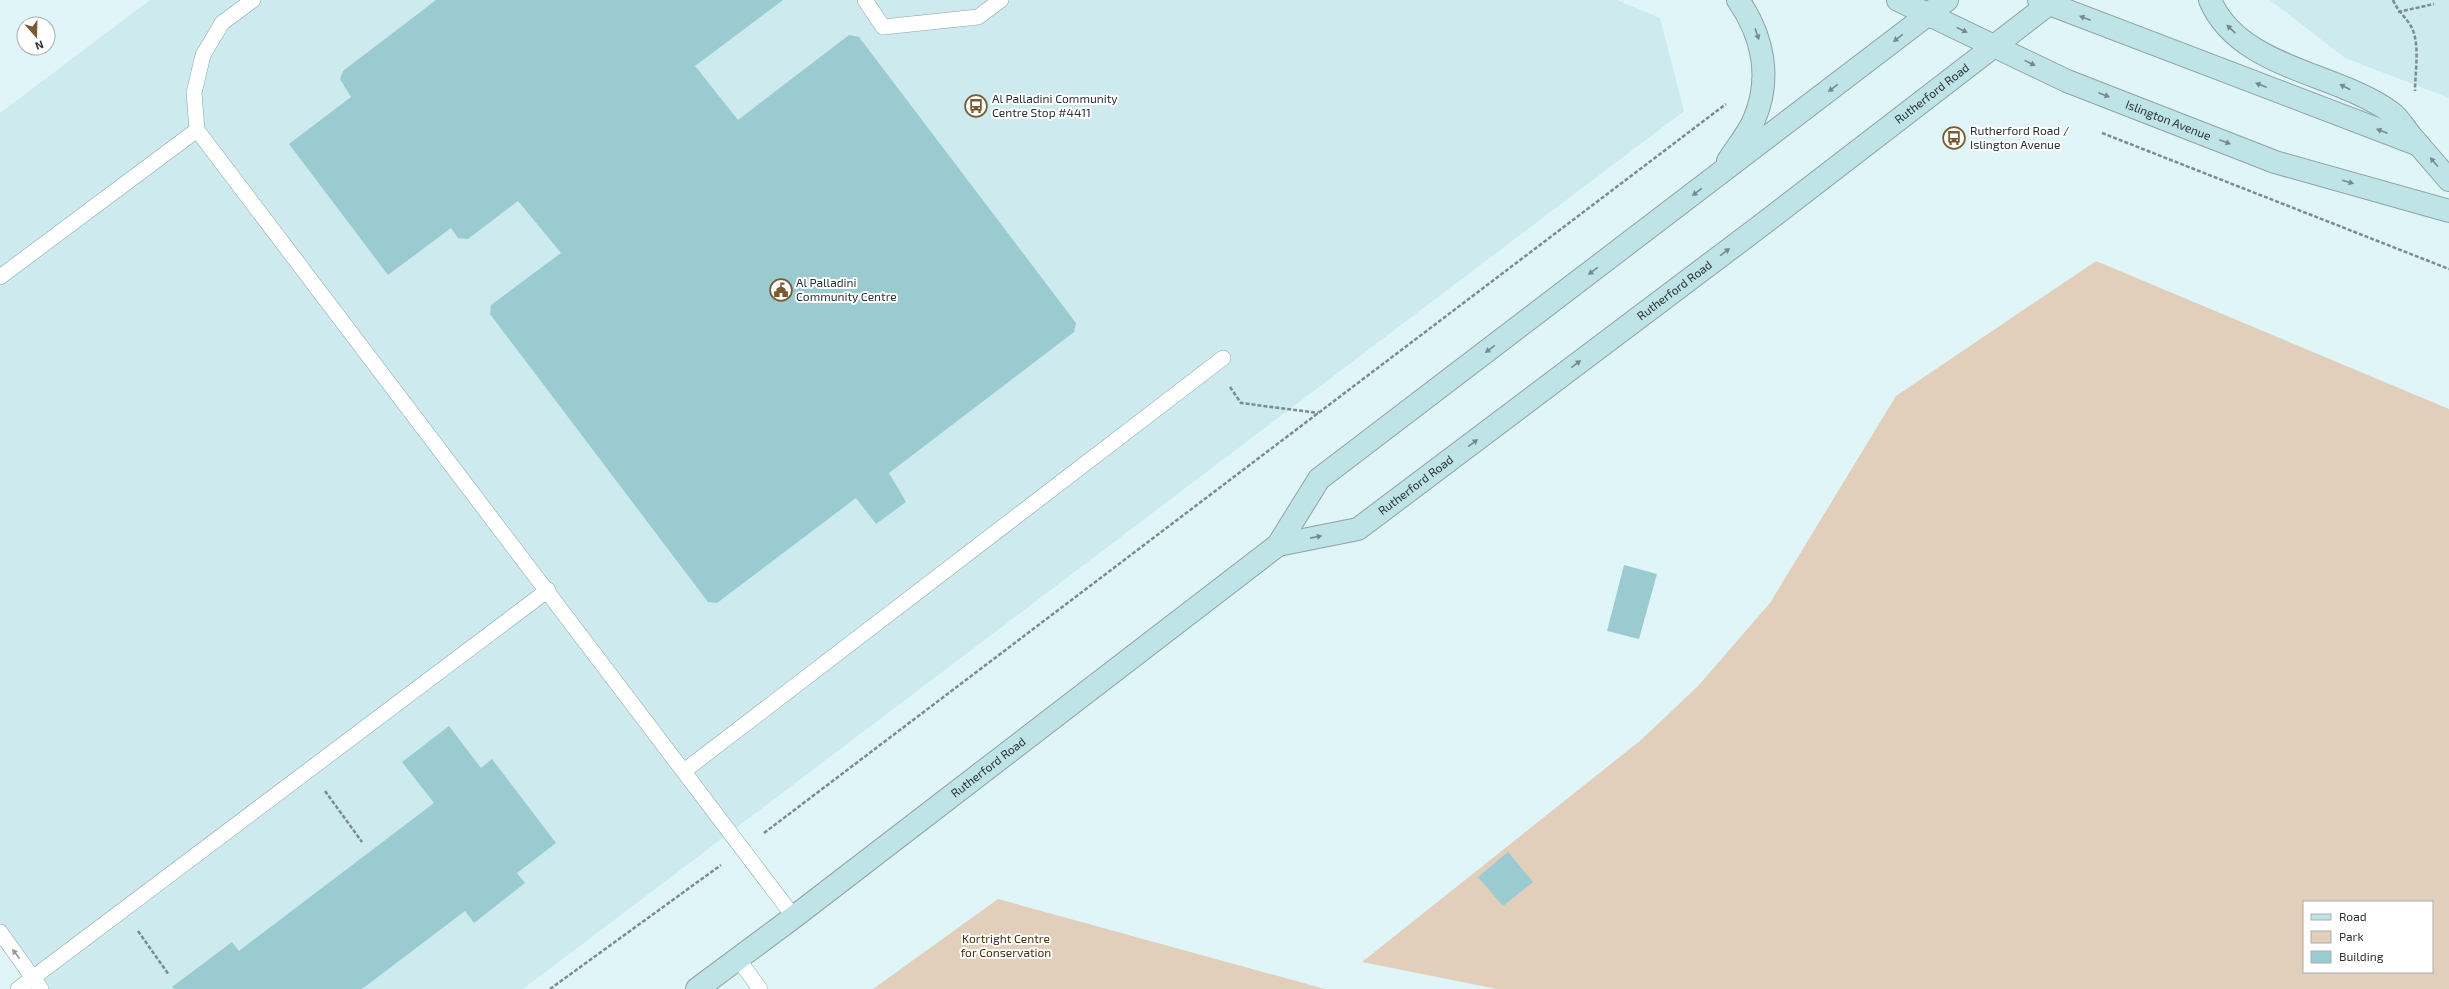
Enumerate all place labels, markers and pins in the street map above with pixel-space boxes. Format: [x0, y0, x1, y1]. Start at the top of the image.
place label: Al Palladini Community Centre Stop #4411 [992, 91, 1118, 119]
bus stop icon: Al Palladini Community Centre Stop #4411 [963, 93, 989, 119]
place label: Rutherford Road / Islington Avenue [1970, 123, 2069, 151]
bus stop icon: Rutherford Road / Islington Avenue [1941, 125, 1967, 151]
place label: Al Palladini Community Centre [796, 275, 897, 303]
public building icon: Al Palladini Community Centre [768, 277, 794, 303]

